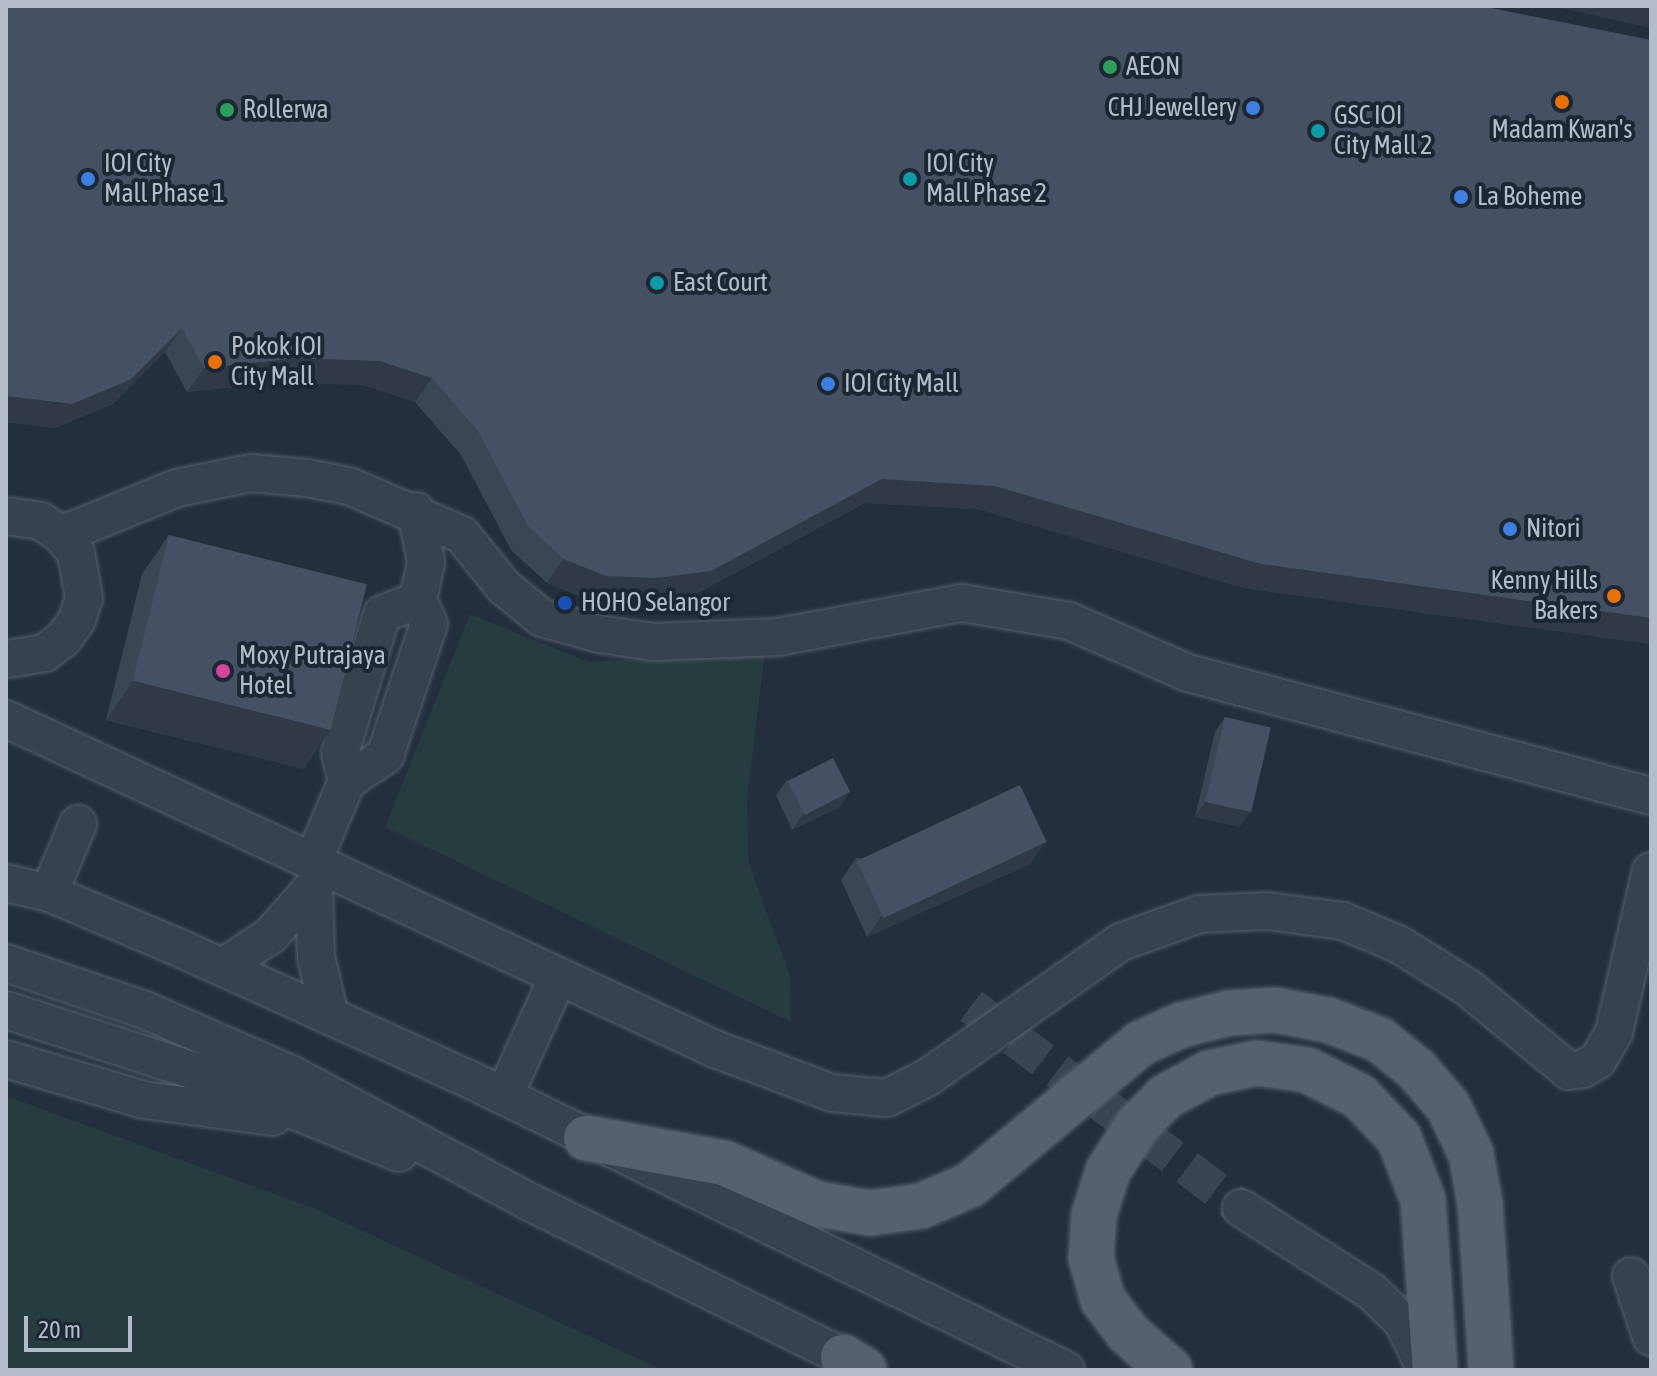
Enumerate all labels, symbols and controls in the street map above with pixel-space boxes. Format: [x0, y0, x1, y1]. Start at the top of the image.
place label: AEON [1126, 51, 1180, 83]
marker: AEON [1101, 58, 1119, 76]
place label: CHJ Jewellery [1108, 92, 1237, 124]
marker: Madam Kwan's [1553, 93, 1571, 111]
place label: Rollerwa [243, 94, 329, 126]
marker: CHJ Jewellery [1244, 99, 1262, 117]
place label: GSC IOI City Mall 2 [1334, 100, 1433, 162]
marker: Rollerwa [218, 101, 236, 119]
place label: Madam Kwan's [1491, 114, 1633, 146]
marker: GSC IOI City Mall 2 [1309, 122, 1327, 140]
place label: IOI City Mall Phase 1 [104, 148, 225, 210]
place label: IOI City Mall Phase 2 [926, 148, 1047, 210]
marker: IOI City Mall Phase 1 [79, 170, 97, 188]
marker: IOI City Mall Phase 2 [901, 170, 919, 188]
place label: La Boheme [1477, 181, 1582, 213]
marker: La Boheme [1452, 188, 1470, 206]
place label: East Court [673, 267, 768, 299]
marker: East Court [648, 274, 666, 292]
place label: Pokok IOI City Mall [231, 331, 322, 392]
marker: Pokok IOI City Mall [206, 353, 224, 371]
place label: IOI City Mall [844, 368, 959, 400]
marker: IOI City Mall [819, 375, 837, 393]
place label: Nitori [1526, 513, 1580, 545]
marker: Nitori [1501, 520, 1519, 538]
place label: Kenny Hills Bakers [1490, 565, 1598, 626]
place label: HOHO Selangor [581, 587, 730, 619]
marker: Kenny Hills Bakers [1605, 587, 1623, 605]
marker: HOHO Selangor [556, 594, 574, 612]
place label: Moxy Putrajaya Hotel [239, 640, 386, 702]
marker: Moxy Putrajaya Hotel [214, 662, 232, 680]
scale bar [28, 1300, 136, 1350]
text: 20 m [38, 1316, 81, 1343]

